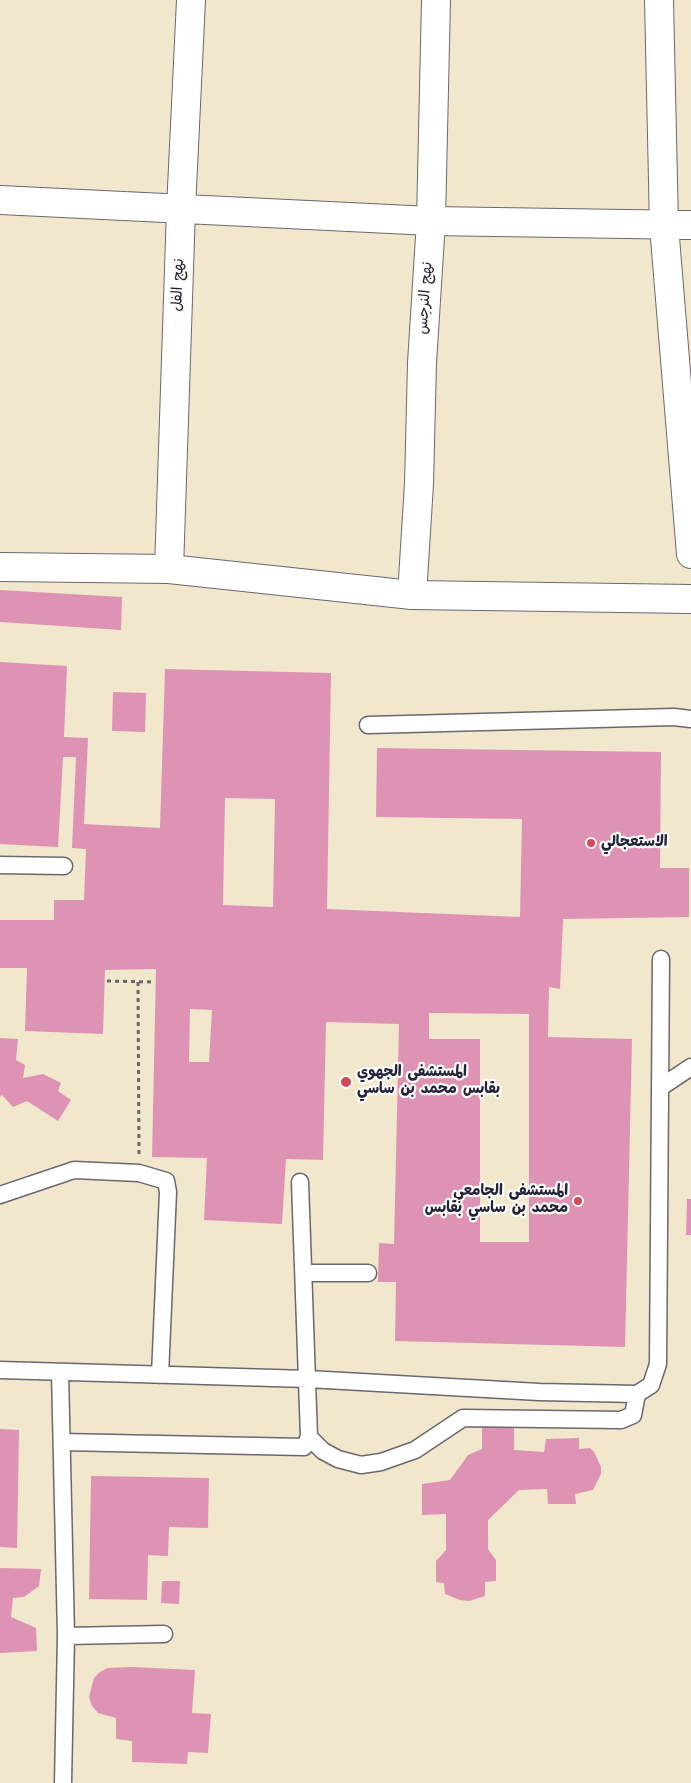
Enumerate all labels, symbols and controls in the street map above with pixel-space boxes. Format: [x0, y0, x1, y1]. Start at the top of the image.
street label: نهج الفل [169, 258, 189, 312]
street label: نهج النرجس [414, 261, 438, 335]
place label: الاستعجالي [601, 834, 668, 852]
marker: الاستعجالي [585, 837, 597, 849]
place label: المستشفى الجهوي بقابس محمد بن ساسي [357, 1064, 500, 1099]
marker: المستشفى الجهوي بقابس محمد بن ساسي [339, 1075, 353, 1089]
place label: المستشفى الجامعي محمد بن ساسي بقابس [425, 1183, 568, 1218]
marker: المستشفى الجامعي محمد بن ساسي بقابس [572, 1195, 584, 1207]

